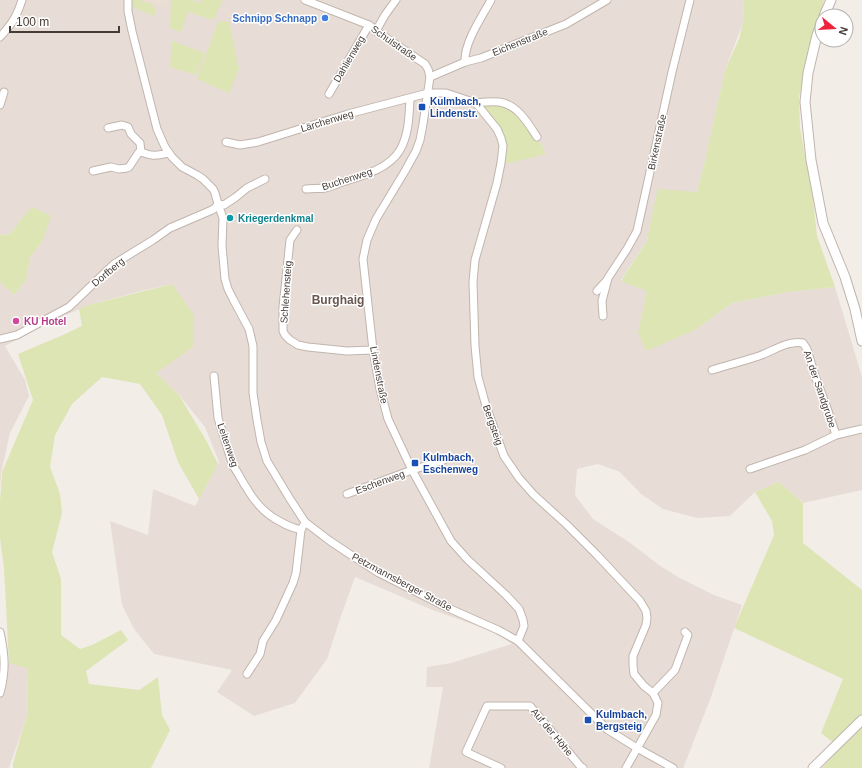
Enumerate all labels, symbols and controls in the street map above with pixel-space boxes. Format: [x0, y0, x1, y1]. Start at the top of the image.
scale bar [10, 8, 119, 34]
north arrow [814, 8, 854, 48]
place label: Schnipp Schnapp [233, 13, 317, 24]
marker: Schnipp Schnapp [320, 13, 330, 23]
text: 100 m [16, 15, 49, 29]
street label: Schulstraße [369, 23, 419, 63]
text: N [837, 25, 850, 37]
street label: Eichenstraße [491, 26, 550, 58]
street label: Dahlienweg [331, 34, 367, 84]
place label: Kulmbach, Lindenstr. [430, 96, 481, 119]
marker: Kulmbach, Lindenstr. [417, 102, 427, 112]
street label: Lärchenweg [299, 108, 355, 134]
street label: Birkenstraße [646, 113, 668, 171]
street label: Buchenweg [320, 166, 374, 192]
marker: Kriegerdenkmal [225, 213, 235, 223]
place label: Kriegerdenkmal [238, 213, 314, 224]
street label: Dorfberg [90, 255, 126, 289]
street label: Schlehensteig [278, 260, 294, 324]
district label: Burghaig [312, 293, 364, 307]
marker: KU Hotel [11, 316, 21, 326]
place label: KU Hotel [24, 316, 66, 327]
street label: Lindenstraße [368, 345, 390, 405]
street label: An der Sandgrube [802, 349, 839, 430]
street label: Bergsteig [481, 403, 505, 447]
street label: Leitenweg [215, 422, 241, 468]
place label: Kulmbach, Eschenweg [423, 452, 478, 475]
marker: Kulmbach, Eschenweg [410, 458, 420, 468]
street label: Eschenweg [354, 468, 406, 496]
street label: Petzmannsberger Straße [350, 551, 454, 613]
street label: Auf der Höhe [529, 706, 575, 758]
place label: Kulmbach, Bergsteig [596, 709, 647, 732]
marker: Kulmbach, Bergsteig [583, 715, 593, 725]

